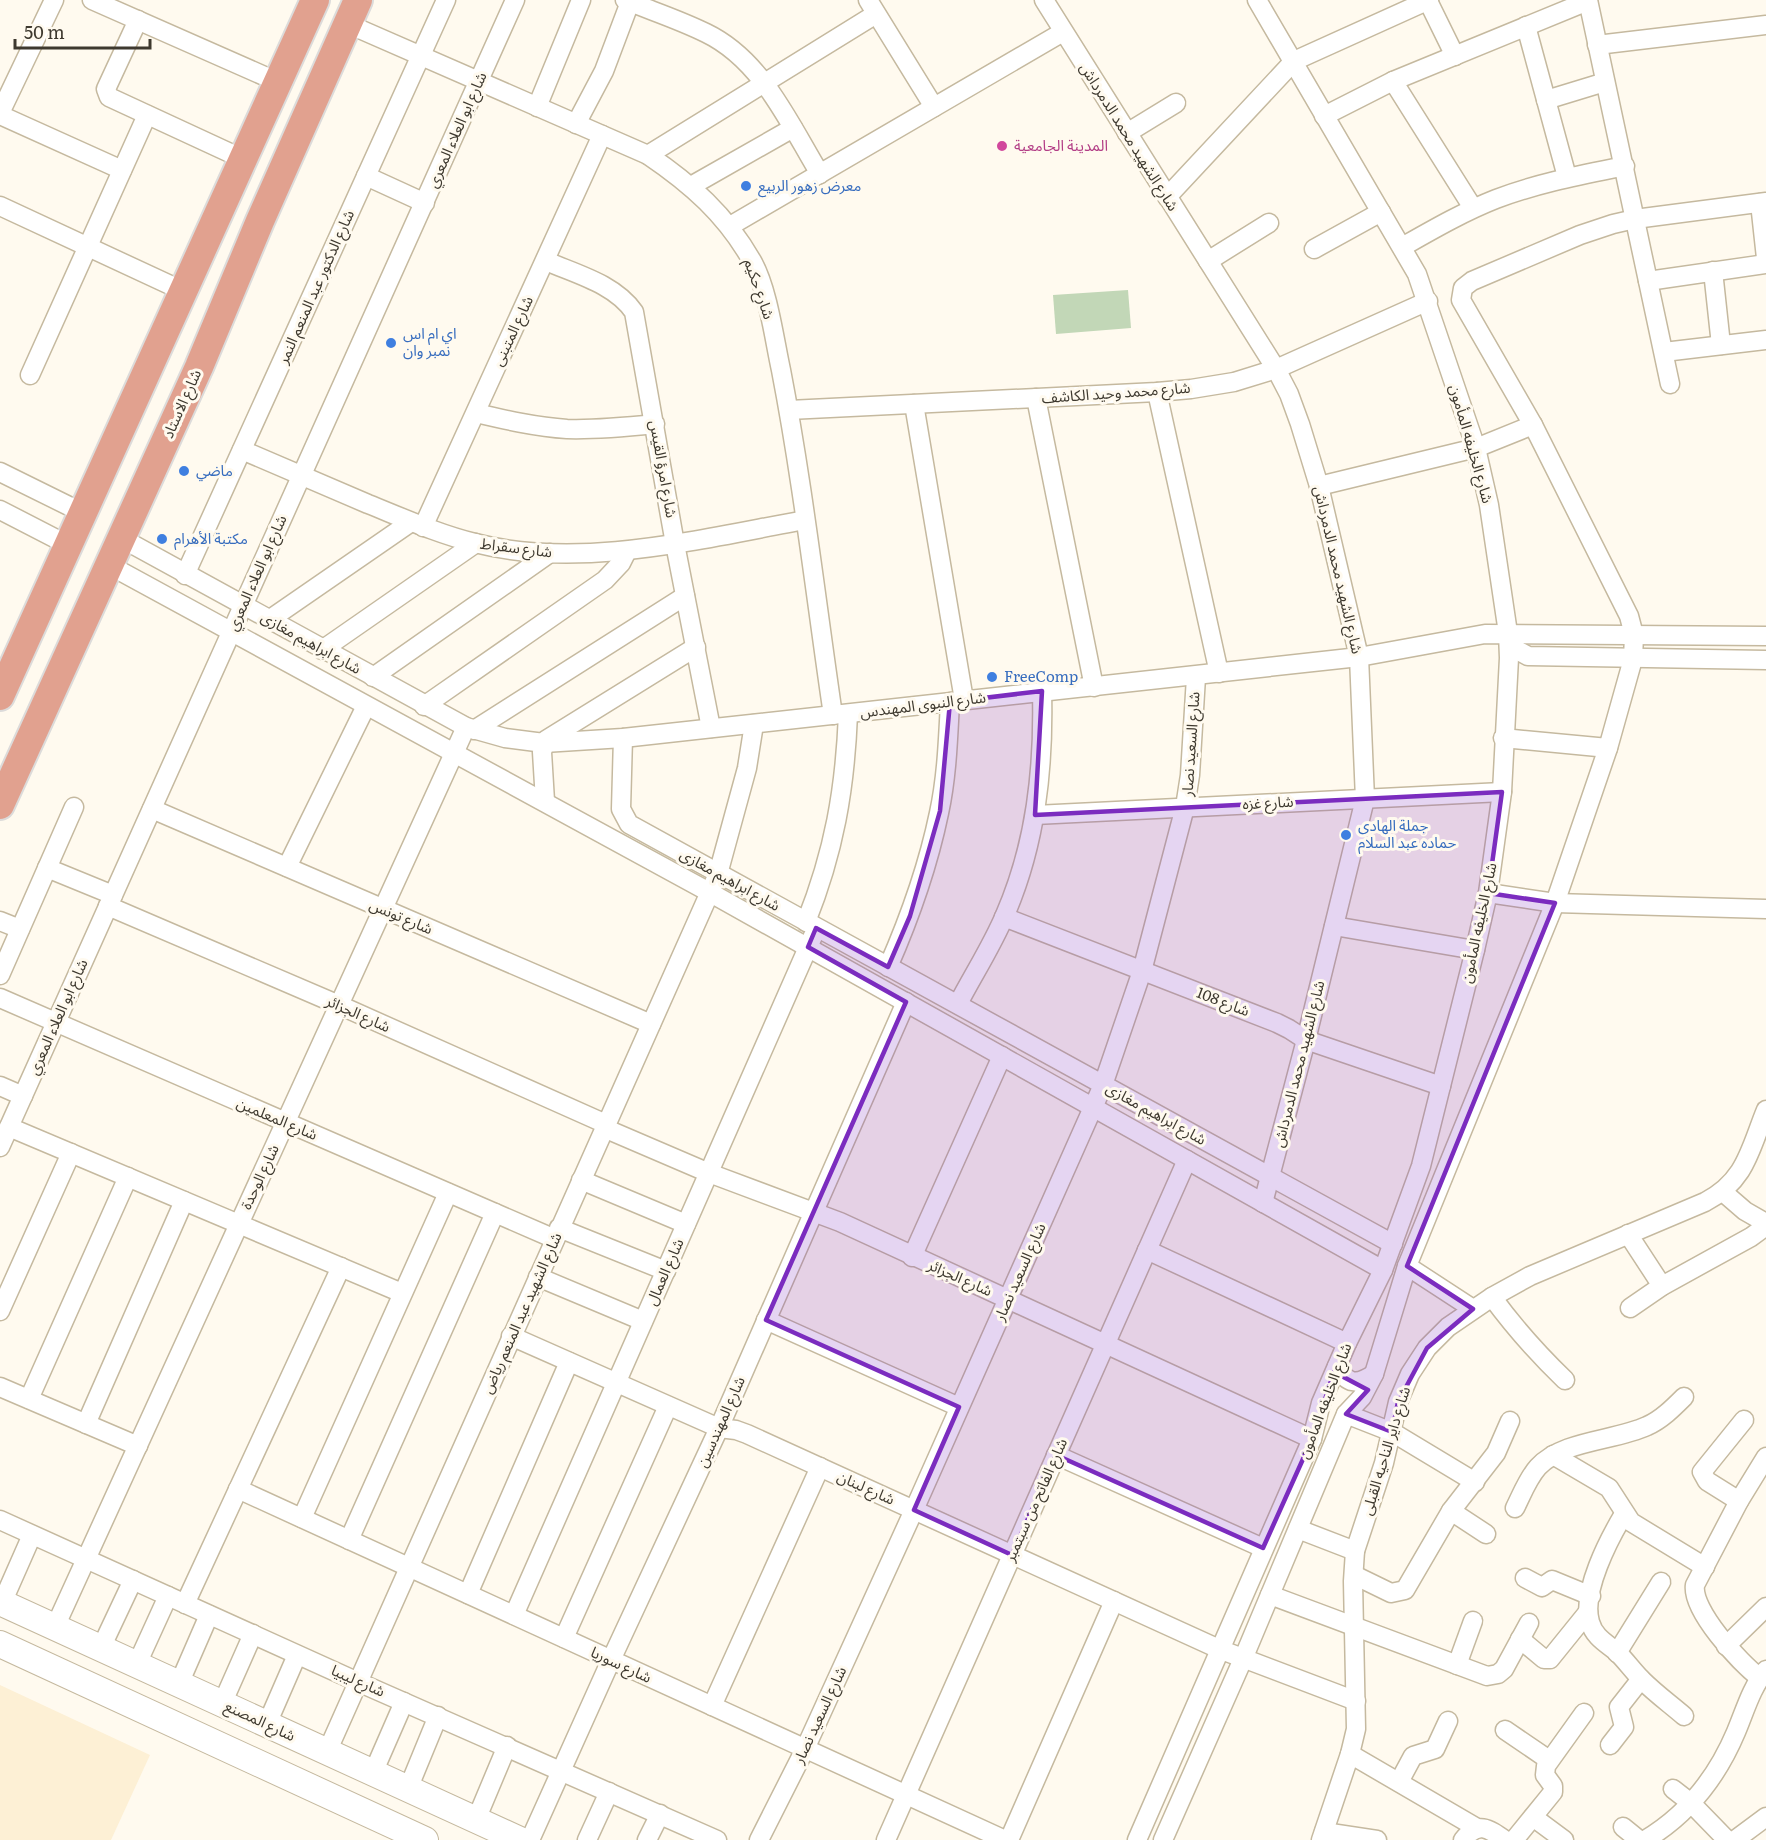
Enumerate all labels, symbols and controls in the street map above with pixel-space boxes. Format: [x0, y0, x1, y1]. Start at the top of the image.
scale bar [15, 12, 150, 50]
text: 50 m [24, 18, 65, 45]
street label: شارع الشهيد محمد الدمرداش [1073, 57, 1186, 216]
street label: شارع ابو العلاء المعري [420, 68, 493, 192]
place label: المدينة الجامعية [1014, 133, 1108, 156]
marker: المدينة الجامعية [995, 139, 1009, 153]
place label: معرض زهور الربيع [758, 173, 861, 198]
marker: معرض زهور الربيع [739, 179, 753, 193]
street label: شارع الدكتور عبد المنعم النمر [270, 205, 361, 369]
street label: شارع حكيم [737, 255, 782, 323]
street label: شارع المتبنى [485, 291, 540, 370]
place label: اي ام اس نمبر وان [403, 321, 457, 361]
marker: اي ام اس نمبر وان [384, 336, 398, 350]
street label: شارع الاستاد [155, 365, 208, 442]
street label: شارع محمد وحيد الكاشف [1041, 375, 1191, 410]
street label: شارع الخليفه المأمون [1443, 381, 1500, 507]
street label: شارع امرؤ القيس [643, 418, 684, 520]
place label: ماضي [196, 458, 233, 482]
marker: ماضي [177, 464, 191, 478]
street label: شارع الشهيد محمد الدمرداش [1307, 484, 1370, 656]
street label: شارع ابو العلاء المعري [220, 511, 293, 635]
place label: مكتبة الأهرام [174, 526, 248, 550]
street label: شارع سقراط [479, 531, 554, 564]
marker: مكتبة الأهرام [155, 532, 169, 546]
street label: شارع ابراهيم مغازى [256, 605, 366, 681]
place label: FreeComp [1004, 664, 1078, 687]
marker: FreeComp [985, 670, 999, 684]
street label: شارع النبوى المهندس [859, 684, 987, 725]
street label: شارع السعيد نصار [1174, 690, 1207, 798]
street label: شارع غزه [1242, 789, 1294, 816]
place label: جملة الهادى حماده عبد السلام [1358, 813, 1456, 854]
marker: جملة الهادى حماده عبد السلام [1339, 828, 1353, 842]
street label: شارع ابراهيم مغازى [675, 842, 785, 918]
street label: شارع الخليفه المأمون [1454, 860, 1504, 986]
street label: شارع تونس [366, 892, 437, 941]
street label: شارع ابو العلاء المعري [21, 955, 94, 1079]
street label: شارع الشهيد محمد الدمرداش [1266, 977, 1331, 1150]
street label: شارع 108 [1193, 980, 1254, 1023]
street label: شارع الجزائر [321, 988, 395, 1039]
street label: شارع ابراهيم مغازى [1101, 1076, 1211, 1152]
street label: شارع المعلمين [233, 1090, 322, 1147]
street label: شارع الوحدة [233, 1140, 286, 1214]
street label: شارع السعيد نصار [986, 1219, 1052, 1326]
street label: شارع الشهيد عبد المنعم رياض [475, 1228, 569, 1398]
street label: شارع العمال [639, 1234, 690, 1309]
street label: شارع الجزائر [923, 1252, 997, 1303]
street label: شارع الخليفه المأمون [1291, 1339, 1358, 1463]
street label: شارع المهندسين [689, 1372, 752, 1471]
street label: شارع داير الناحيه القبلى [1354, 1383, 1417, 1518]
street label: شارع الفاتح من سبتمبر [997, 1434, 1074, 1566]
street label: شارع لبنان [833, 1464, 899, 1511]
street label: شارع سوريا [586, 1639, 656, 1690]
street label: شارع ليبيا [327, 1658, 389, 1704]
street label: شارع السعيد نصار [786, 1662, 853, 1769]
street label: شارع المصنع [221, 1693, 300, 1748]

